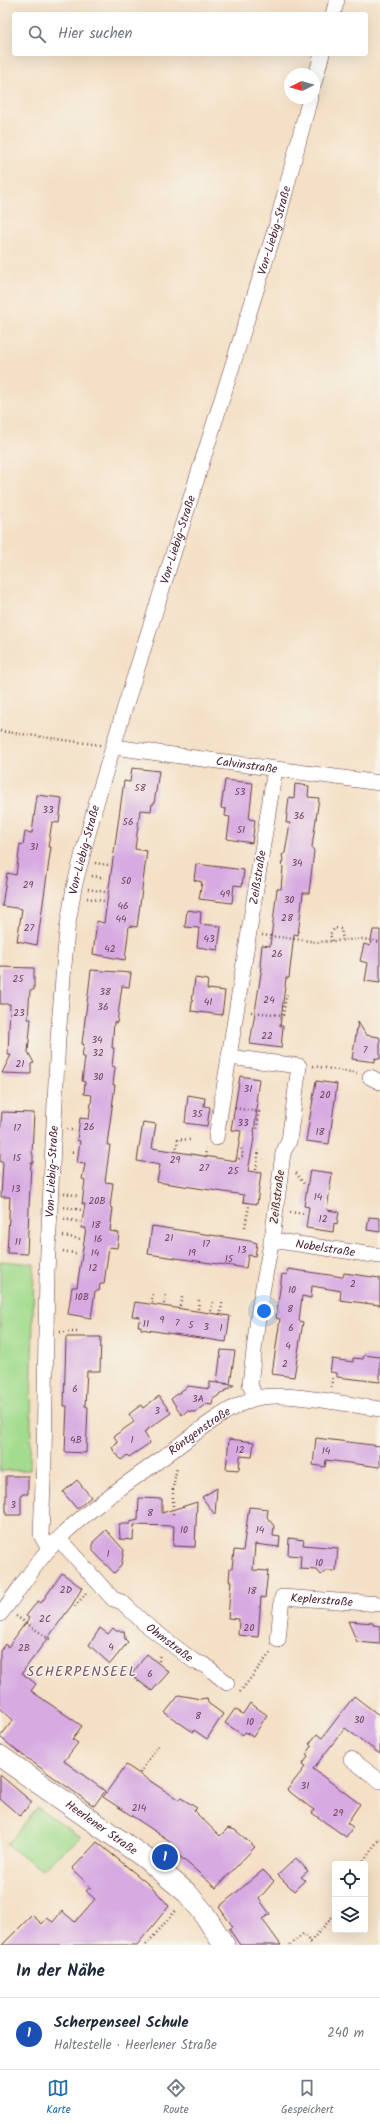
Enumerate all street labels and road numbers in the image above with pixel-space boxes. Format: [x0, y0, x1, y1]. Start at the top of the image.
street label: Von-Liebig-Straße [252, 183, 297, 277]
street label: Von-Liebig-Straße [155, 492, 201, 587]
street label: Calvinstraße [215, 752, 279, 779]
street label: Von-Liebig-Straße [64, 802, 105, 896]
street label: Zeißstraße [244, 848, 272, 906]
street label: Von-Liebig-Straße [41, 1124, 64, 1218]
street label: Zeißstraße [265, 1168, 290, 1225]
street label: Nobelstraße [294, 1235, 357, 1262]
street label: Röntgenstraße [164, 1402, 235, 1460]
street label: Keplerstraße [290, 1589, 354, 1612]
street label: Ohmstraße [142, 1619, 198, 1668]
street label: Heerlener Straße [61, 1796, 142, 1860]

